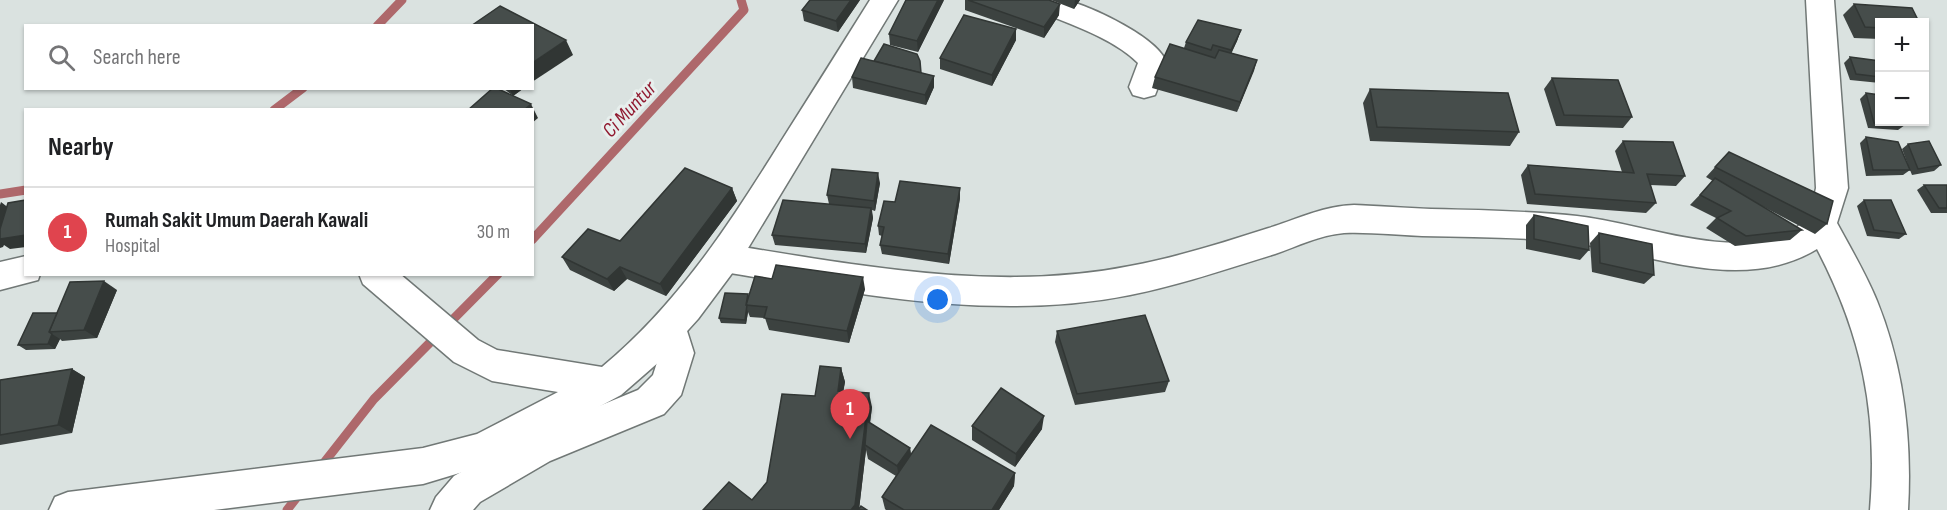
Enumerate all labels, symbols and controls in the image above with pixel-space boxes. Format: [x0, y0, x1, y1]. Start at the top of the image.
map controls [1875, 18, 1929, 126]
button: + [1875, 18, 1929, 72]
search box [24, 24, 534, 90]
icon: search [45, 41, 78, 74]
text: Search here [93, 44, 180, 71]
button: − [1875, 72, 1929, 126]
water label: Ci Muntur [597, 75, 662, 143]
text: Nearby [48, 132, 114, 163]
text: Rumah Sakit Umum Daerah Kawali [105, 207, 368, 234]
text: 1 [64, 220, 71, 244]
text: 30 m [477, 220, 510, 244]
text: Hospital [105, 234, 160, 258]
your location [923, 285, 952, 314]
pin: 1 [830, 390, 870, 439]

